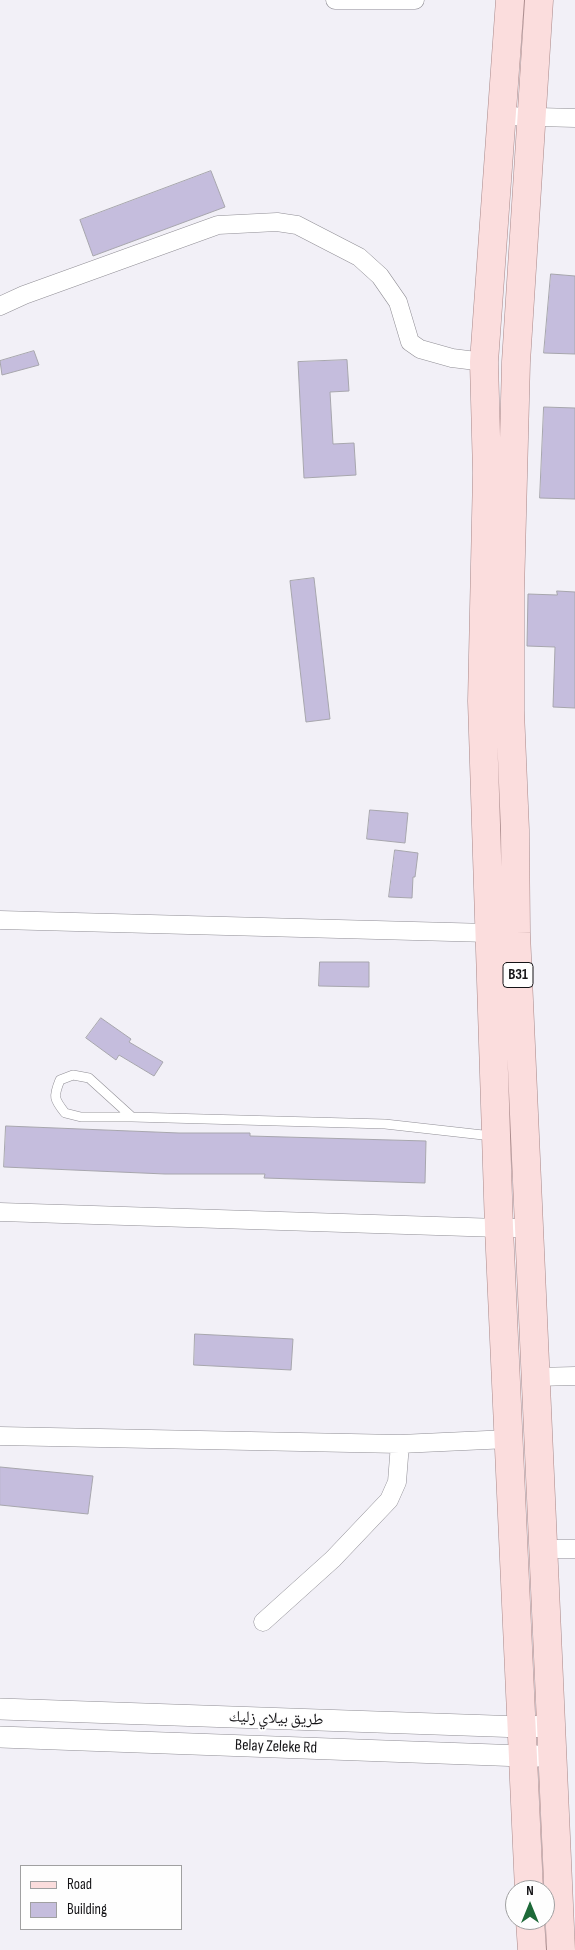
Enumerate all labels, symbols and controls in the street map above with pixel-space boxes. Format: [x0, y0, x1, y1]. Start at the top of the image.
road number: B31 [503, 962, 533, 988]
street label: طريق بيلاي زليك [228, 1708, 324, 1730]
street label: Belay Zeleke Rd [235, 1736, 317, 1758]
legend [20, 1865, 182, 1930]
text: Road [67, 1875, 92, 1894]
north arrow [505, 1880, 555, 1930]
text: N [526, 1882, 534, 1899]
text: Building [67, 1900, 107, 1919]

